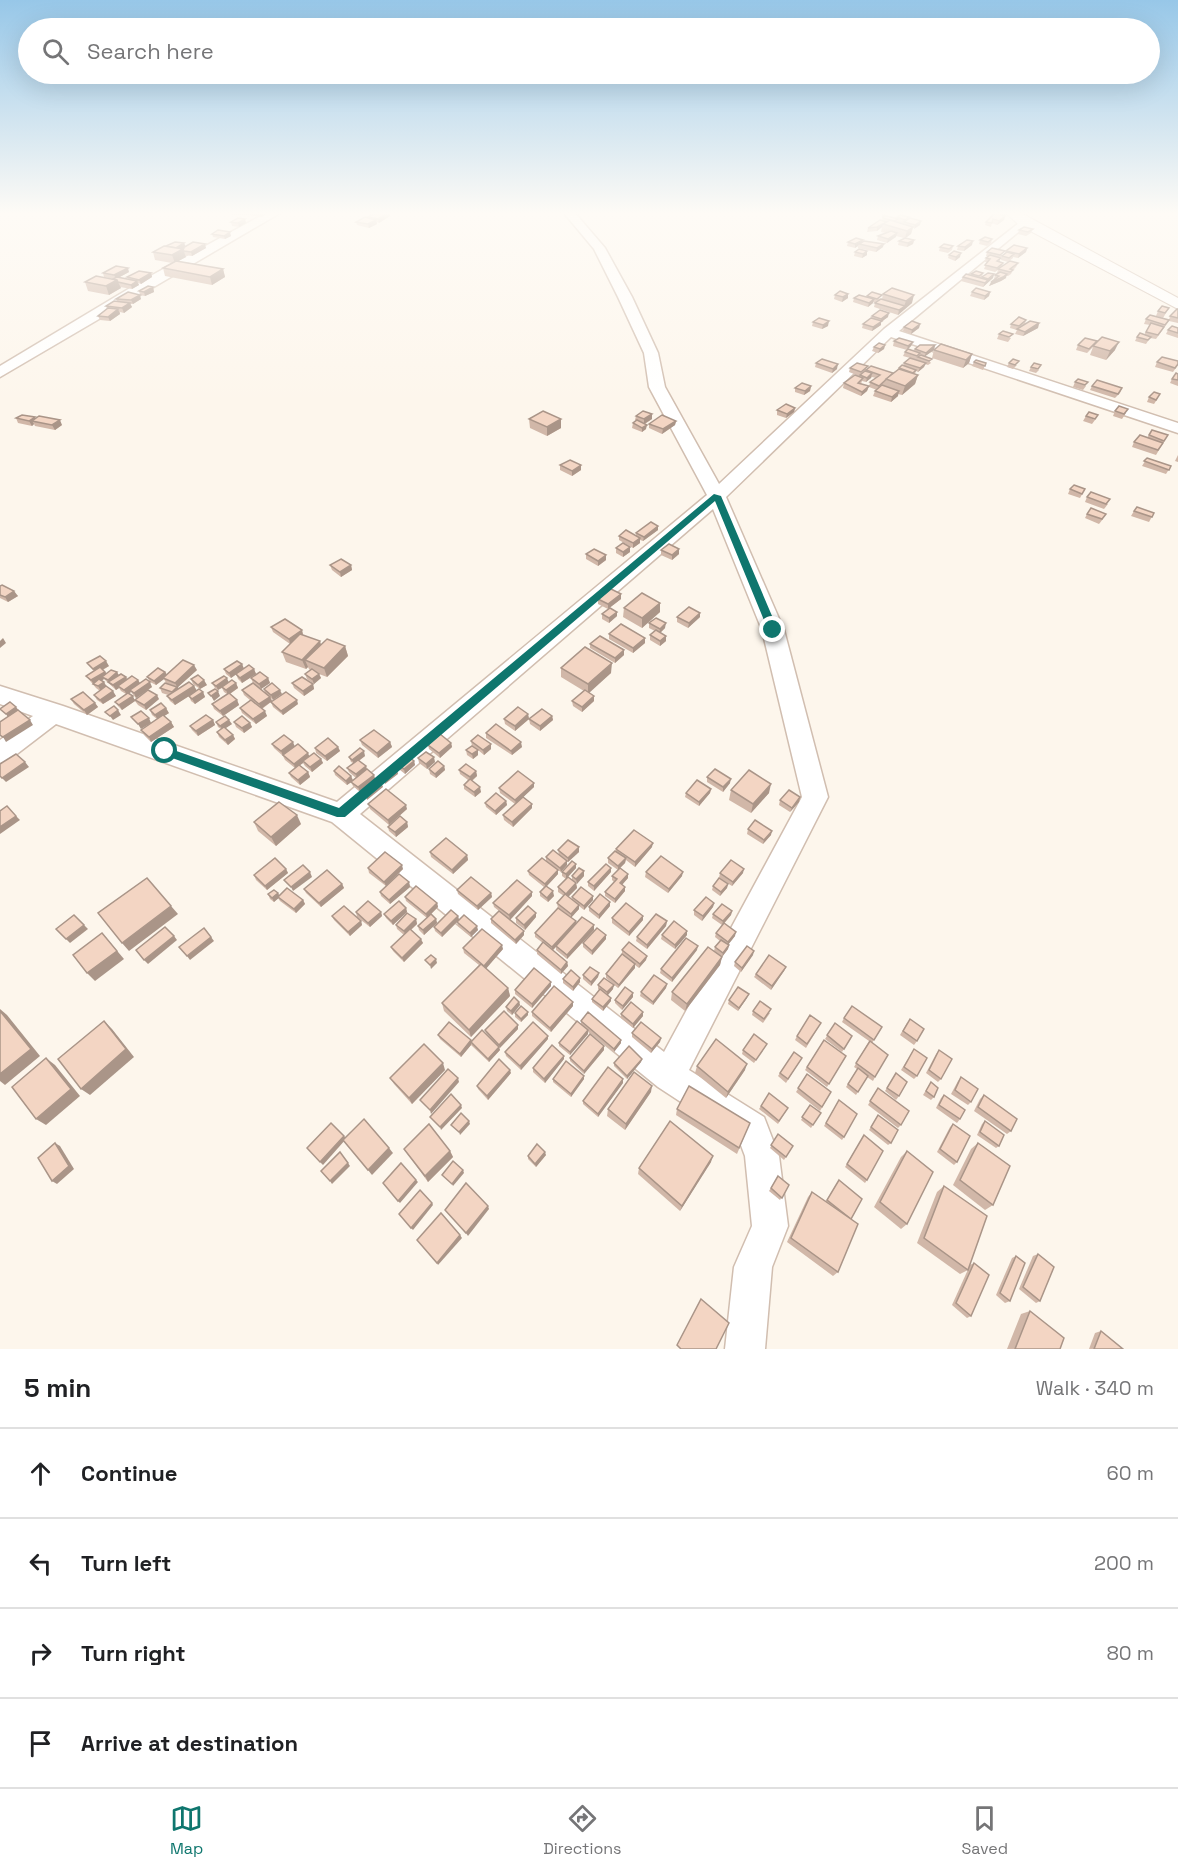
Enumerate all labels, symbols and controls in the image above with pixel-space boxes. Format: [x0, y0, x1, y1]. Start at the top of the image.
search box [18, 18, 1160, 84]
icon: search [39, 35, 72, 68]
text: Search here [87, 37, 214, 65]
route end [759, 616, 785, 642]
route start [151, 737, 177, 763]
text: 5 min [24, 1371, 91, 1405]
text: Walk · 340 m [1036, 1375, 1154, 1401]
icon: ahead [24, 1457, 57, 1490]
text: Continue [81, 1459, 177, 1487]
text: 60 m [1107, 1460, 1154, 1486]
icon: left [24, 1547, 57, 1580]
text: Turn left [81, 1549, 171, 1577]
text: 200 m [1094, 1550, 1154, 1576]
icon: right [24, 1637, 57, 1670]
text: Turn right [81, 1639, 186, 1667]
text: 80 m [1106, 1640, 1154, 1666]
icon: arrive [24, 1727, 57, 1760]
text: Arrive at destination [81, 1729, 298, 1757]
tab: Map [170, 1802, 203, 1859]
tab: Directions [543, 1802, 622, 1859]
tab: Saved [961, 1802, 1008, 1859]

